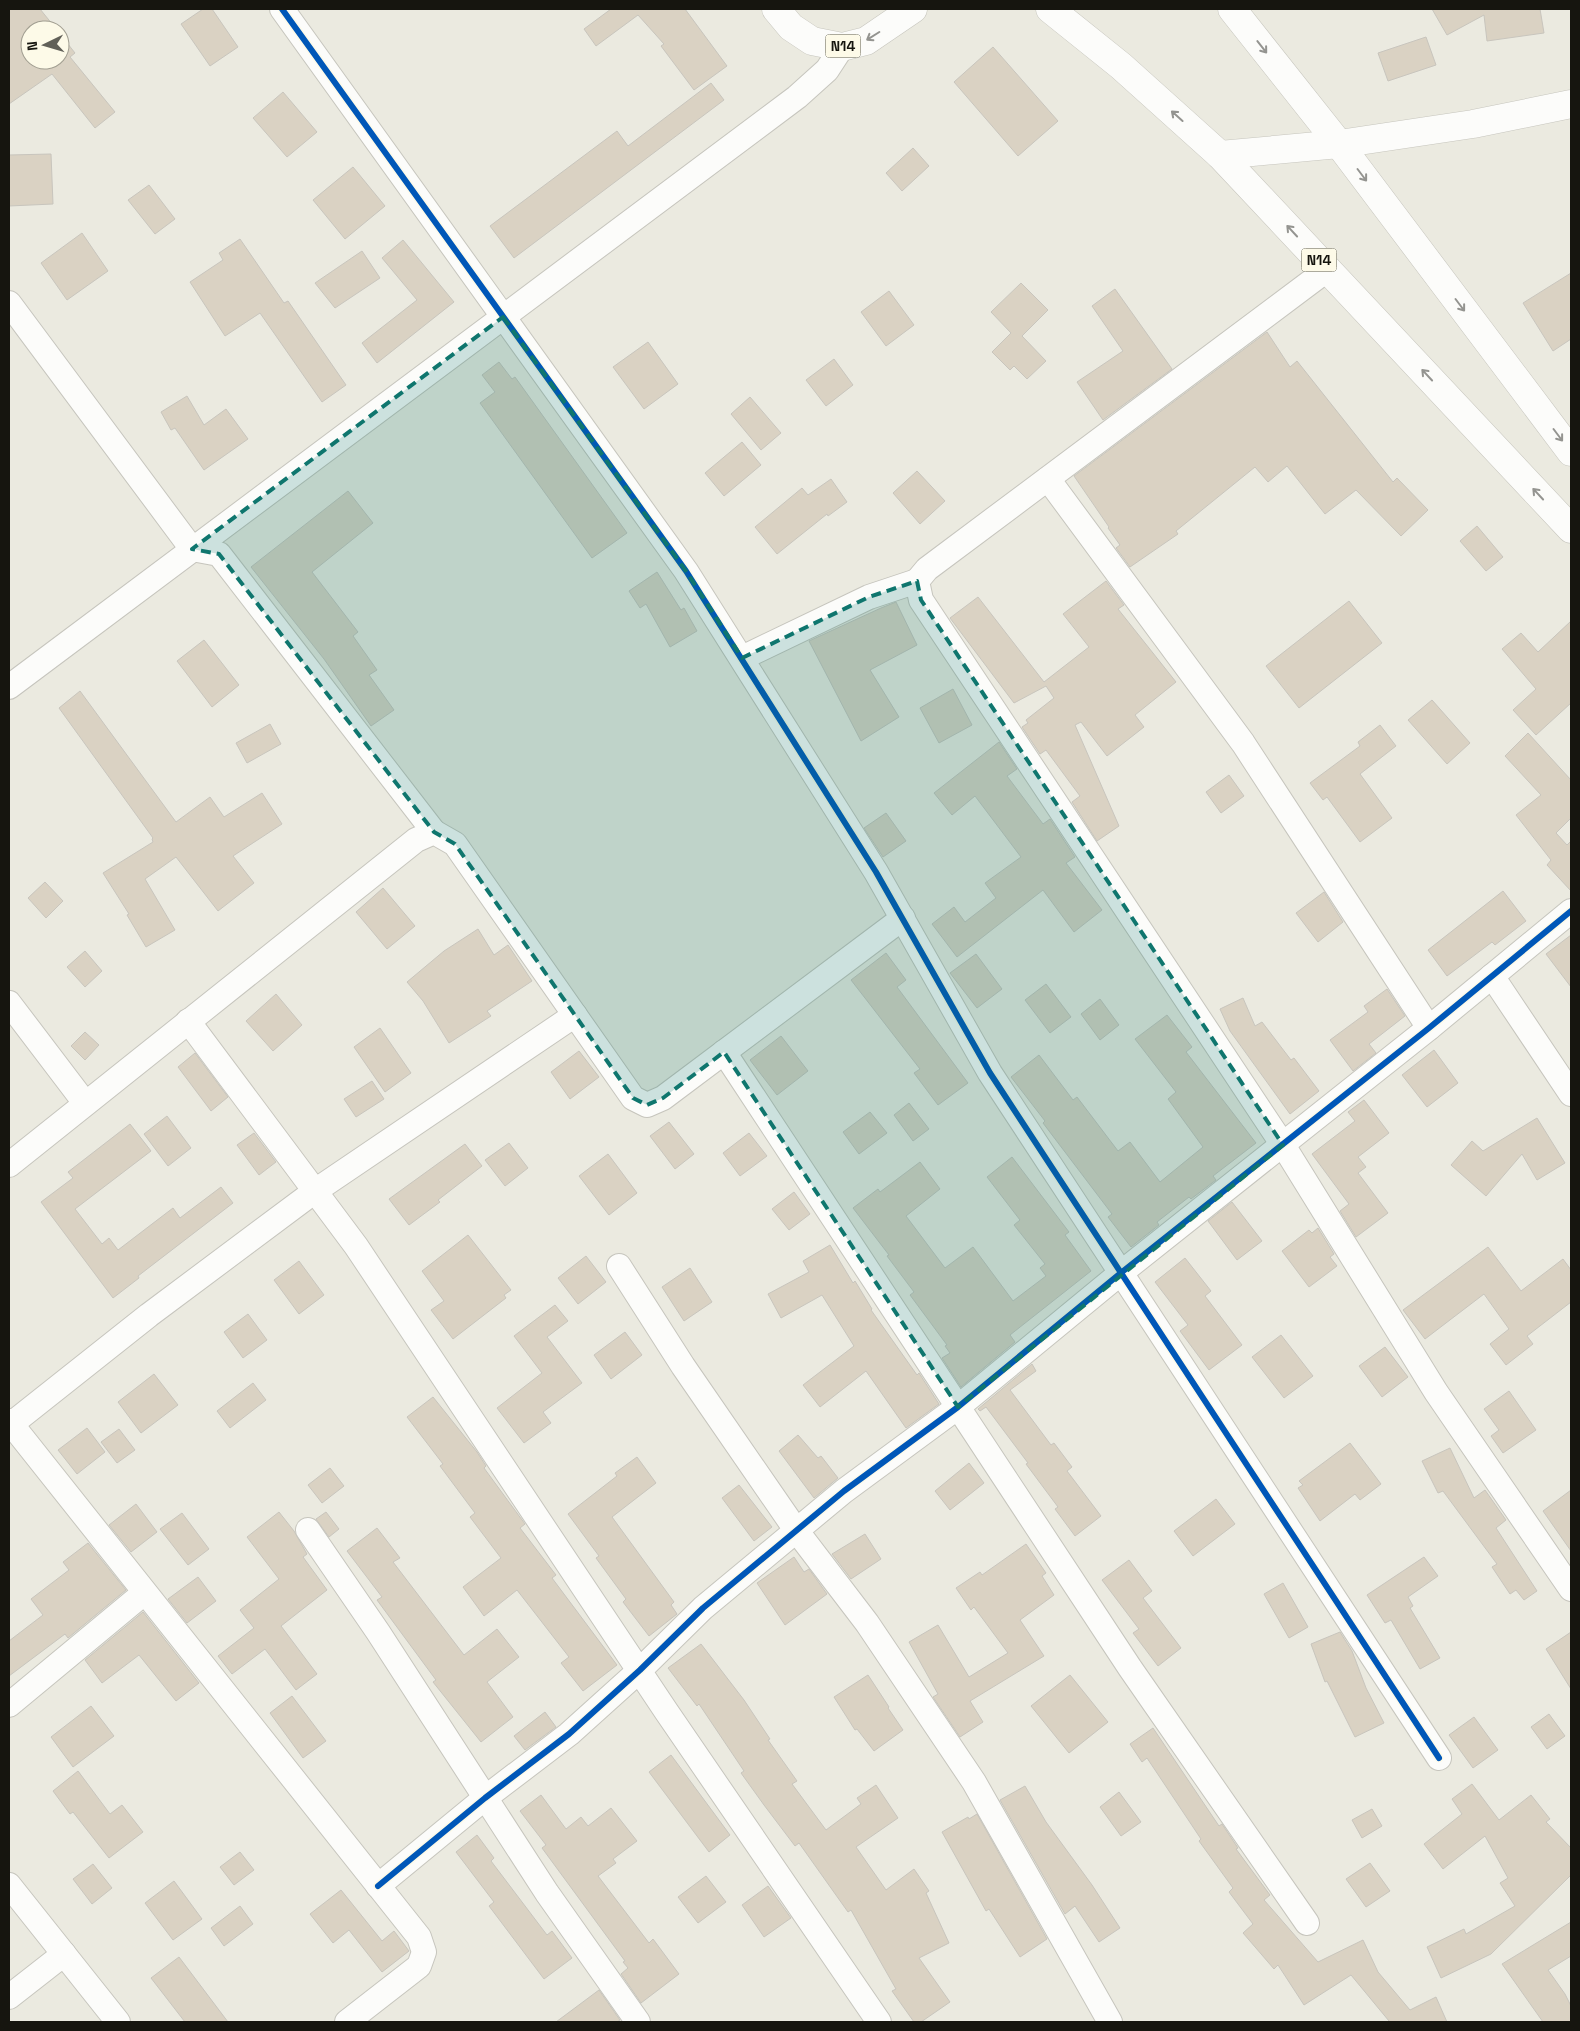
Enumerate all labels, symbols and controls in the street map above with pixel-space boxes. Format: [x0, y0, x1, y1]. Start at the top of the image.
north arrow [20, 20, 70, 70]
one-way arrow [867, 32, 881, 42]
road number: N14 [826, 34, 860, 58]
one-way arrow [1257, 40, 1267, 54]
text: N [23, 41, 41, 52]
one-way arrow [1171, 110, 1184, 122]
one-way arrow [1357, 168, 1367, 182]
one-way arrow [1286, 225, 1298, 238]
road number: N14 [1302, 248, 1336, 272]
one-way arrow [1455, 298, 1465, 312]
one-way arrow [1421, 369, 1433, 382]
one-way arrow [1553, 428, 1563, 442]
one-way arrow [1532, 487, 1544, 500]

